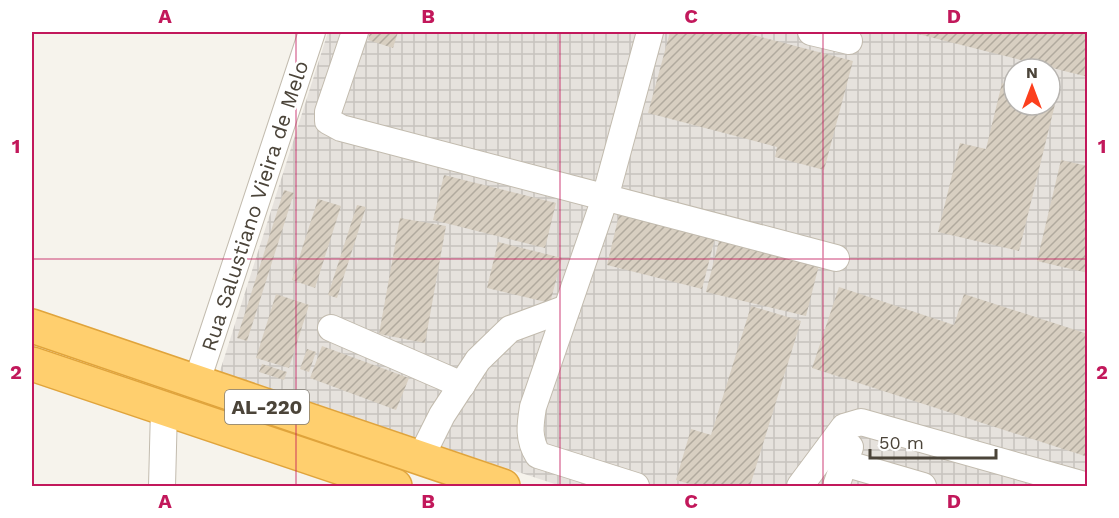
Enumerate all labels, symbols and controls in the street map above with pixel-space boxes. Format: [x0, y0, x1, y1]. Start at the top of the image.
text: A [158, 4, 172, 28]
text: B [421, 4, 435, 28]
text: C [684, 4, 698, 28]
text: D [947, 4, 961, 28]
street label: Rua Salustiano Vieira de Melo [196, 57, 313, 354]
north arrow [1002, 57, 1062, 117]
text: N [1026, 63, 1038, 82]
text: 1 [12, 134, 20, 158]
text: 1 [1098, 134, 1106, 158]
text: 2 [10, 360, 22, 384]
text: 2 [1096, 360, 1108, 384]
road number: AL-220 [225, 390, 309, 424]
scale bar [870, 422, 996, 460]
text: 50 m [879, 432, 924, 453]
text: A [158, 489, 172, 513]
text: B [421, 489, 435, 513]
text: C [684, 489, 698, 513]
text: D [947, 489, 961, 513]

